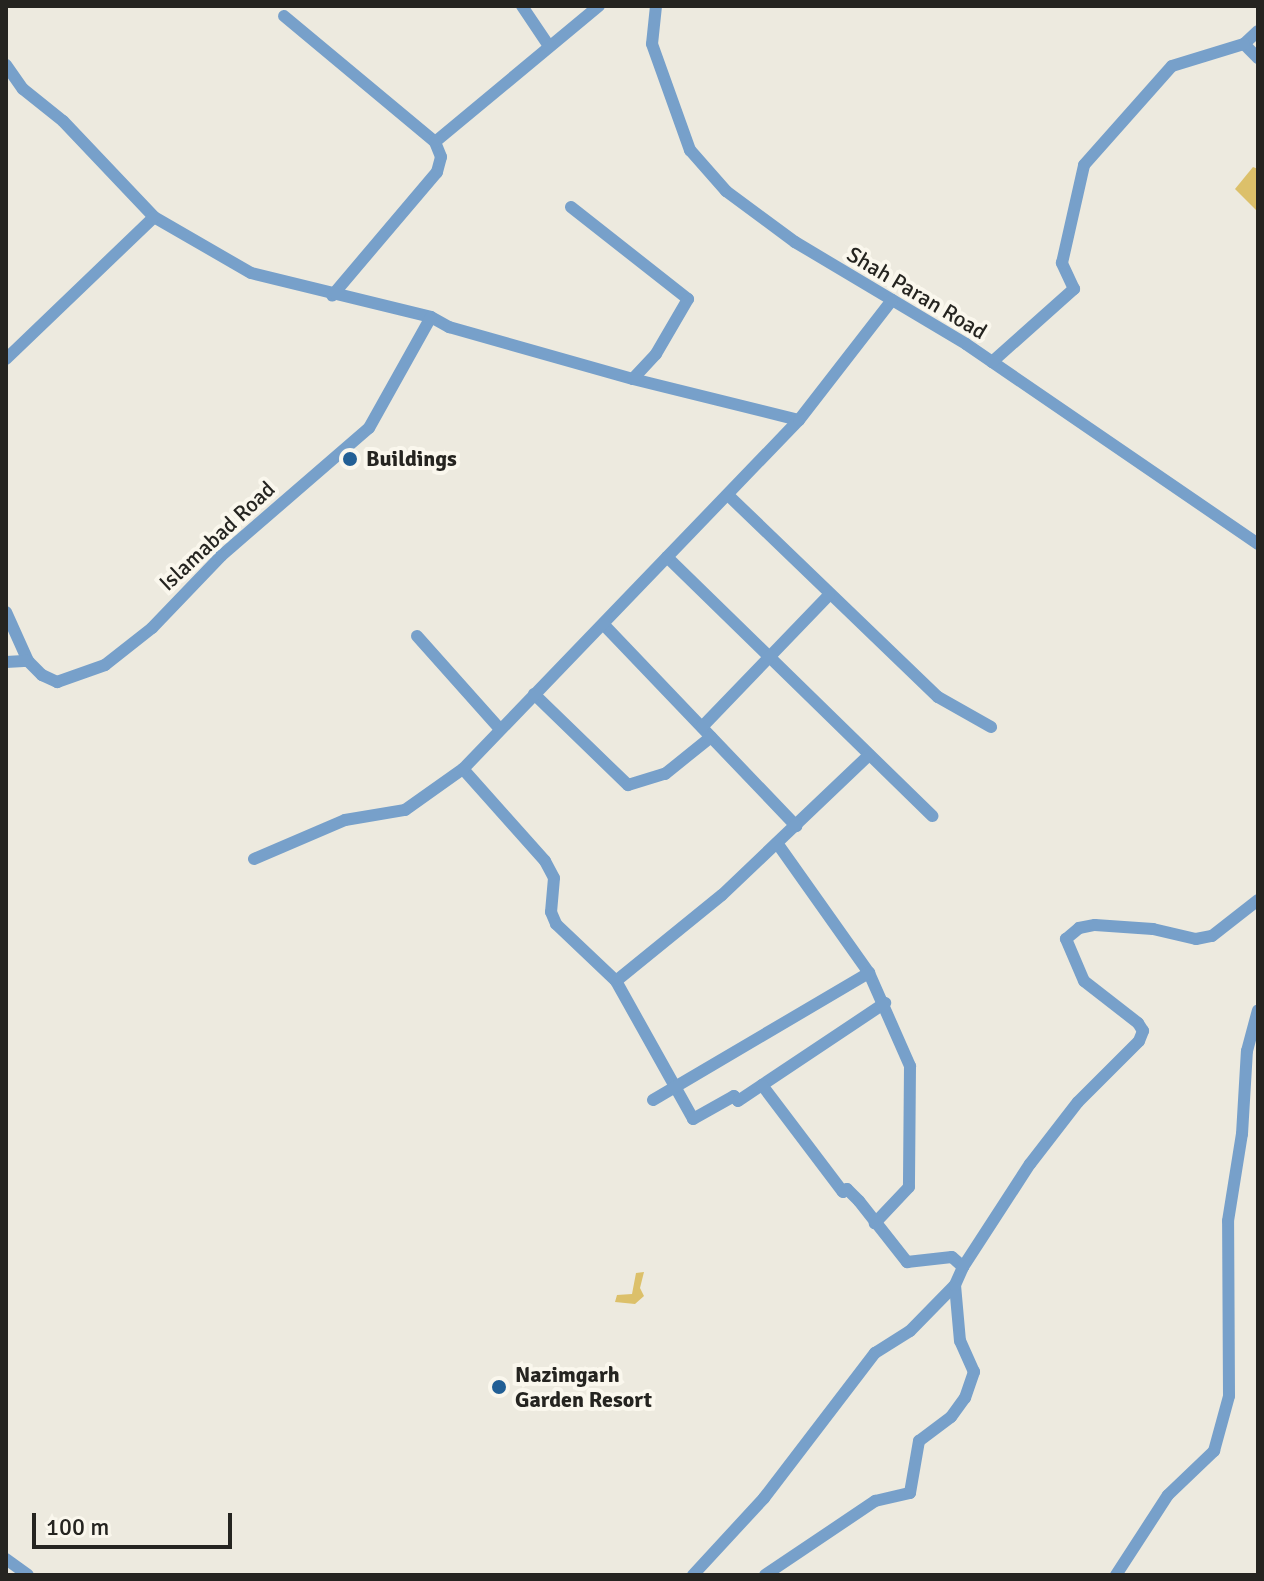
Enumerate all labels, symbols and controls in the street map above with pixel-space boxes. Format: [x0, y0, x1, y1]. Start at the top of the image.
street label: Shah Paran Road [842, 241, 992, 345]
place label: Buildings [366, 446, 457, 472]
marker: Buildings [341, 450, 359, 468]
street label: Islamabad Road [154, 476, 280, 596]
place label: Nazimgarh Garden Resort [515, 1361, 652, 1412]
marker: Nazimgarh Garden Resort [490, 1378, 508, 1396]
scale bar [36, 1497, 236, 1547]
text: 100 m [46, 1512, 109, 1542]

